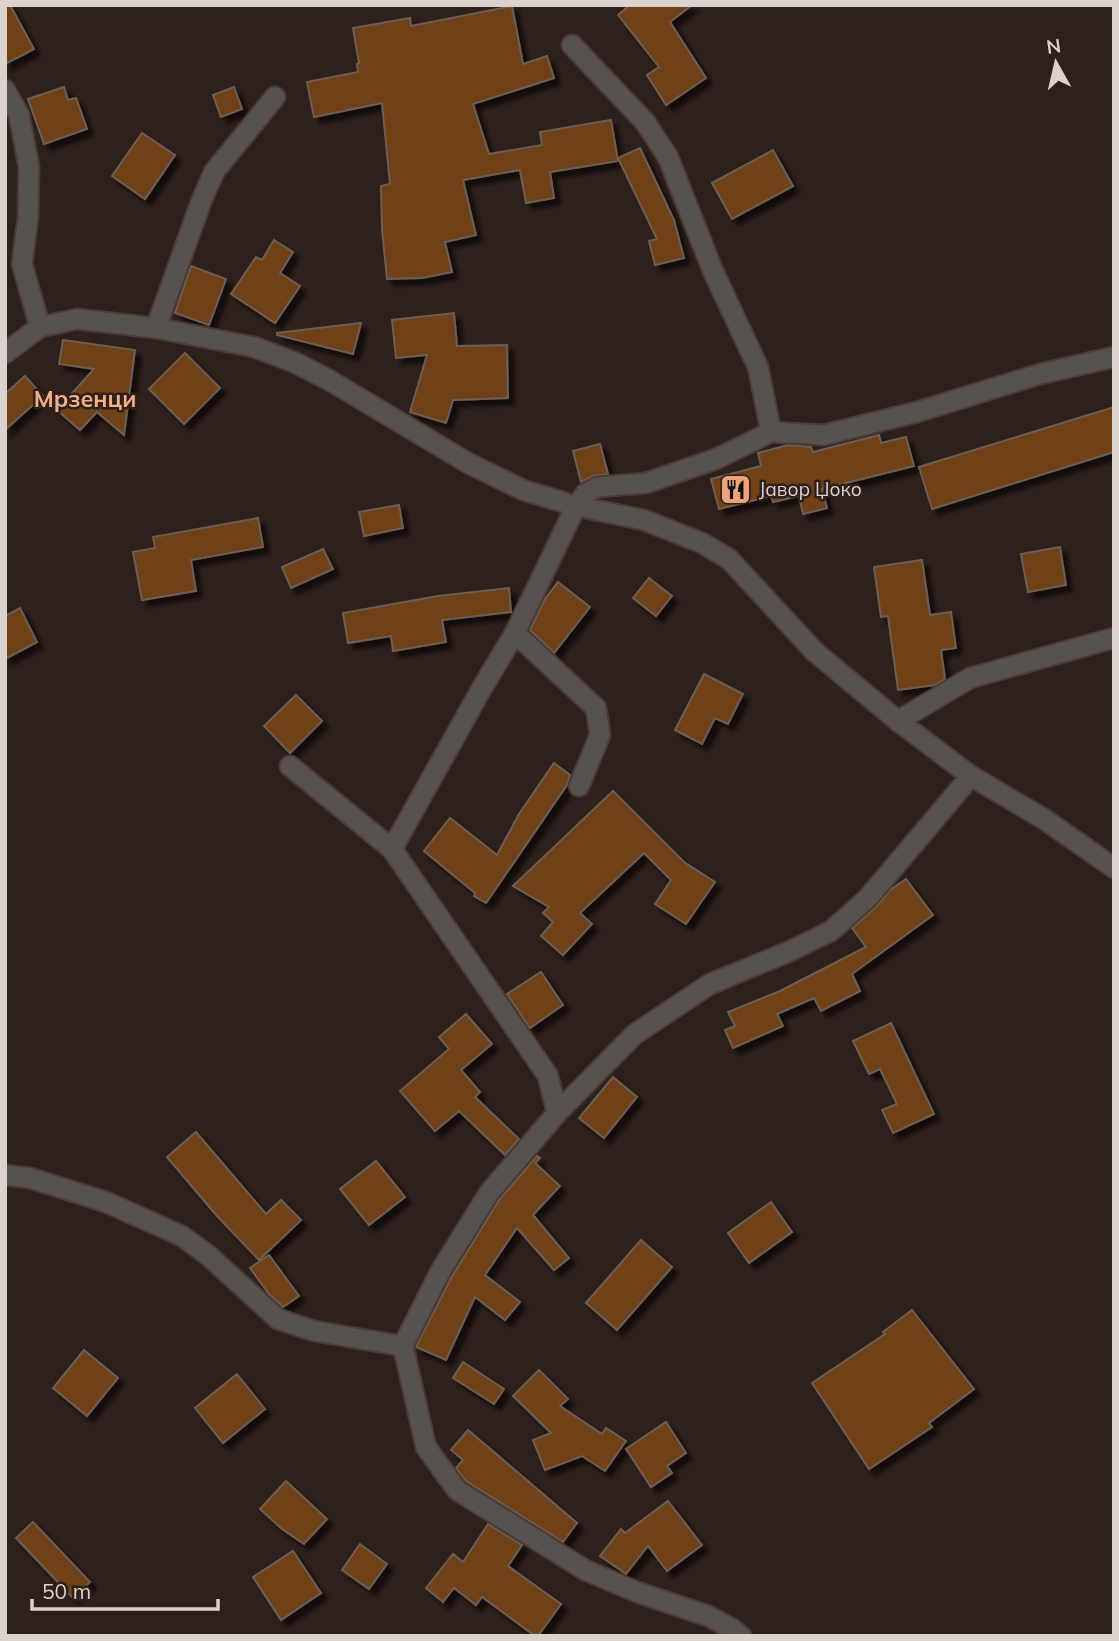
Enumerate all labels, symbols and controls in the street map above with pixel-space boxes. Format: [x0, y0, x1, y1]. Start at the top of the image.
north arrow [1021, 28, 1091, 98]
text: N [1045, 33, 1062, 59]
district label: Мрзенци [34, 384, 136, 413]
restaurant icon: Јавор Џоко [719, 472, 753, 506]
place label: Јавор Џоко [759, 477, 862, 501]
scale bar [32, 1568, 217, 1612]
text: 50 m [42, 1578, 91, 1604]

